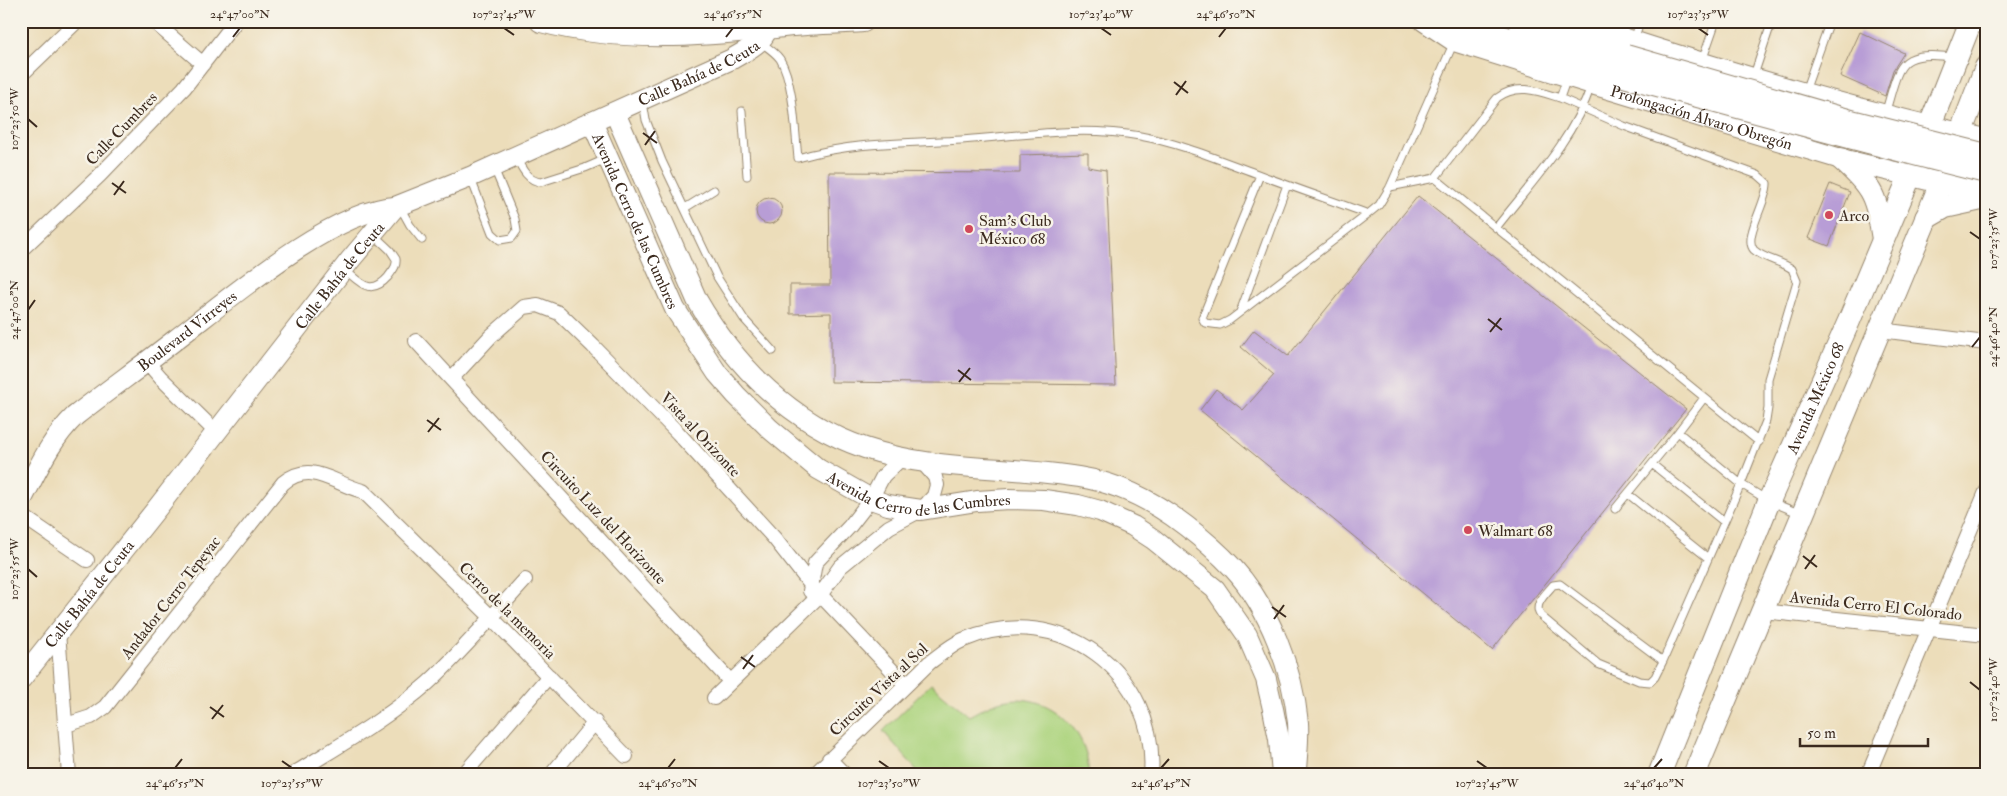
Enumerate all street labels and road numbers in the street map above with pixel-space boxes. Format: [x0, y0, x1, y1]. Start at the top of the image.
street label: Calle Bahía de Ceuta [635, 36, 764, 111]
street label: Prolongación Álvaro Obregón [1608, 81, 1795, 155]
street label: Calle Cumbres [82, 88, 162, 170]
street label: Avenida Cerro de las Cumbres [587, 129, 683, 312]
street label: Calle Bahía de Ceuta [291, 218, 389, 334]
street label: Boulevard Virreyes [134, 286, 241, 376]
street label: Avenida México 68 [1782, 339, 1849, 458]
street label: Vista al Orizonte [656, 388, 745, 482]
street label: Circuito Luz del Horizonte [536, 446, 671, 589]
street label: Avenida Cerro de las Cumbres [822, 467, 1011, 521]
street label: Andador Cerro Tepeyac [116, 532, 226, 664]
street label: Calle Bahía de Ceuta [41, 536, 139, 652]
street label: Cerro de la memoria [455, 558, 560, 664]
street label: Avenida Cerro El Colorado [1788, 587, 1963, 625]
street label: Circuito Vista al Sol [825, 639, 932, 741]

